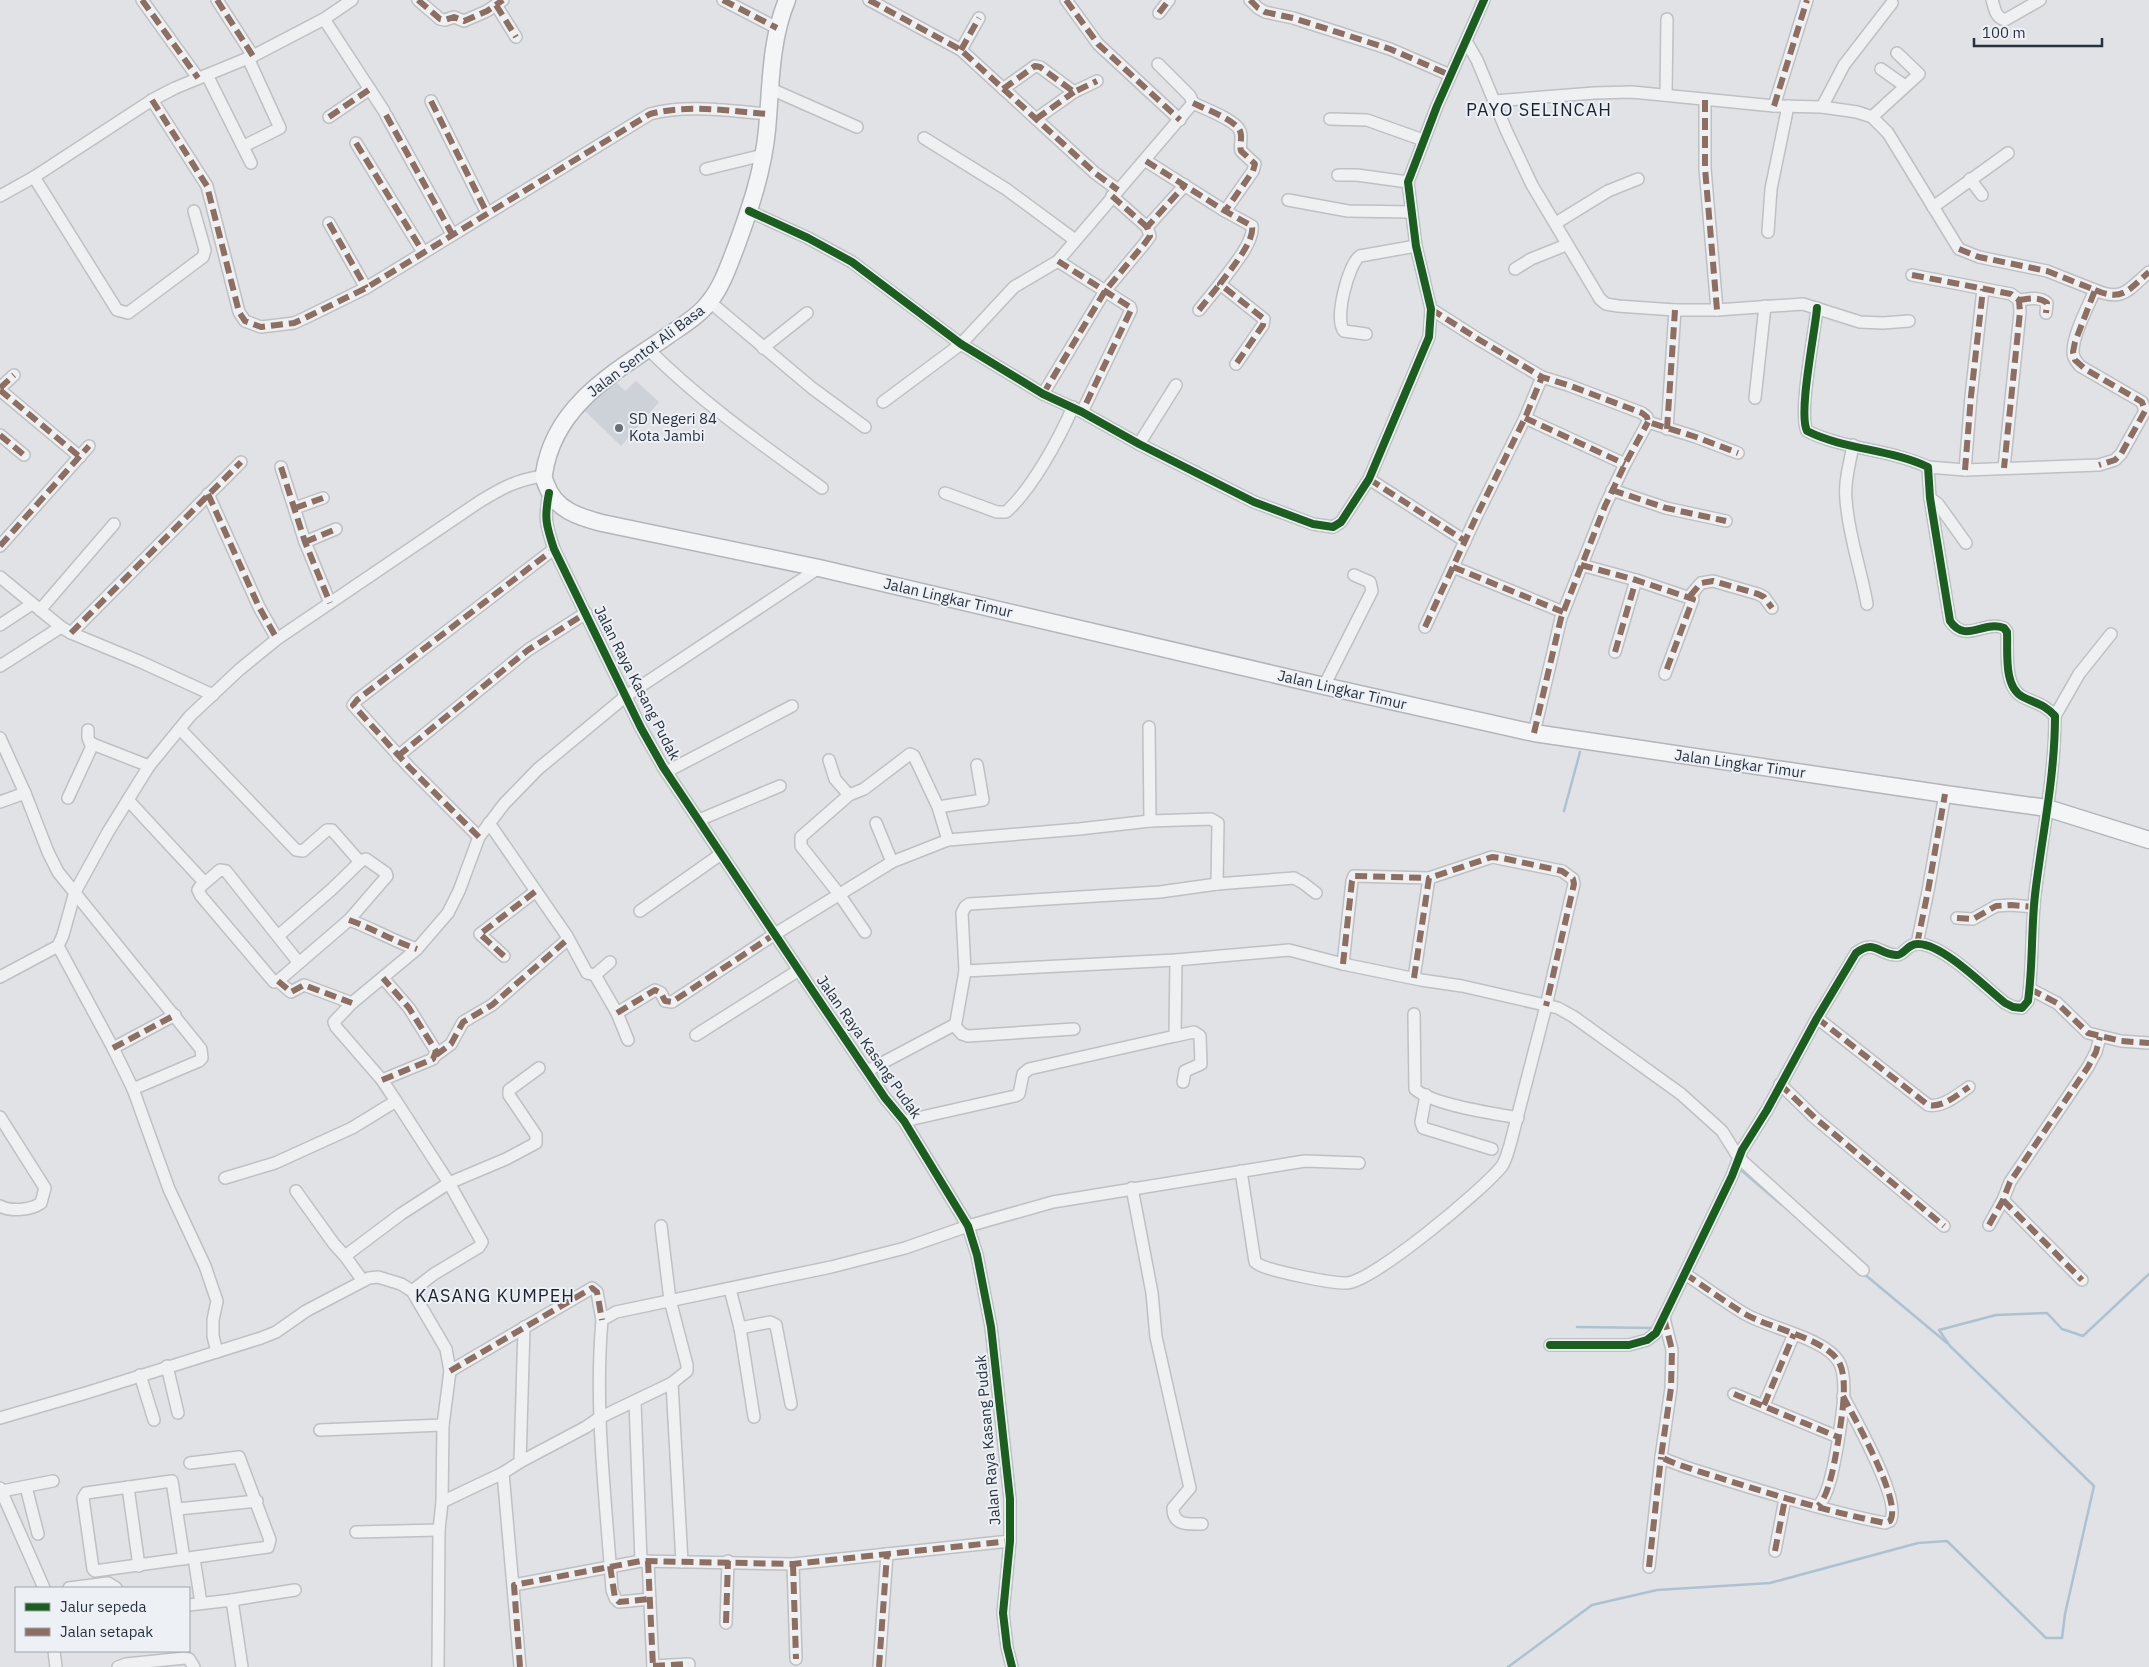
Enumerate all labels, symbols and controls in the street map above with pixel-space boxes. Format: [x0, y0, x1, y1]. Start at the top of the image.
scale bar [1974, 15, 2102, 47]
text: 100 m [1982, 23, 2026, 42]
district label: PAYO SELINCAH [1466, 98, 1612, 121]
street label: Jalan Sentot Ali Basa [583, 300, 708, 401]
place label: SD Negeri 84 Kota Jambi [629, 409, 717, 445]
marker: SD Negeri 84 Kota Jambi [613, 422, 625, 434]
street label: Jalan Lingkar Timur [882, 573, 1015, 622]
street label: Jalan Raya Kasang Pudak [590, 602, 685, 763]
street label: Jalan Lingkar Timur [1276, 665, 1409, 714]
street label: Jalan Lingkar Timur [1673, 745, 1807, 782]
street label: Jalan Raya Kasang Pudak [813, 971, 926, 1122]
district label: KASANG KUMPEH [415, 1284, 575, 1307]
street label: Jalan Raya Kasang Pudak [971, 1354, 1004, 1526]
legend [15, 1587, 190, 1652]
text: Jalur sepeda [60, 1597, 147, 1616]
text: Jalan setapak [60, 1622, 153, 1641]

